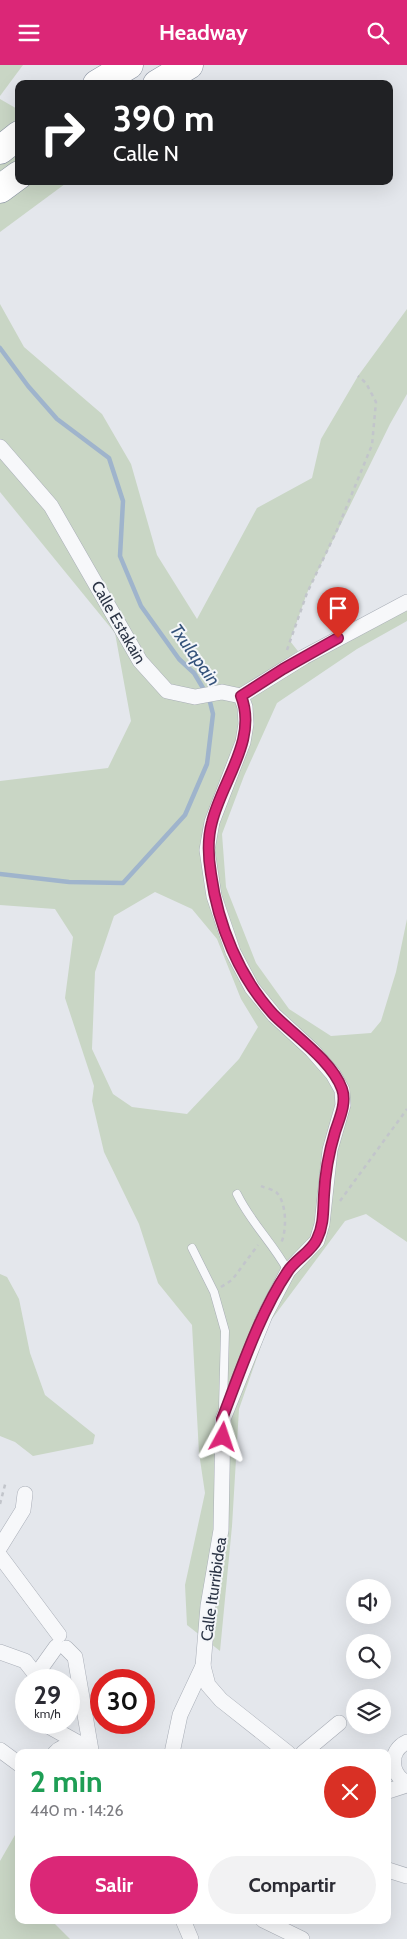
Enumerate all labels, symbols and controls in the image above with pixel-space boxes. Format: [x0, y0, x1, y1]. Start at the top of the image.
icon: menu [15, 19, 43, 47]
text: Headway [159, 19, 248, 46]
icon: search [364, 19, 392, 47]
text: 390 m [113, 97, 215, 140]
icon: right [30, 100, 95, 165]
text: Calle N [113, 140, 179, 167]
street label: Calle Estakain [87, 577, 150, 667]
pin [317, 587, 359, 638]
icon: arrive [324, 594, 352, 622]
water label: Txulapain [165, 620, 225, 690]
position arrow [196, 1410, 248, 1462]
street label: Calle Iturribidea [197, 1535, 230, 1642]
map controls [346, 1579, 391, 1734]
button: sound [346, 1579, 391, 1624]
button: search [346, 1634, 391, 1679]
speed limit sign: 30 [90, 1669, 155, 1734]
text: 29 [34, 1680, 61, 1710]
button: layers [346, 1689, 391, 1734]
text: km/h [34, 1706, 61, 1721]
text: 2 min [30, 1763, 102, 1800]
button: close [324, 1766, 376, 1818]
text: 440 m · 14:26 [30, 1801, 124, 1820]
button: Salir [30, 1856, 198, 1914]
button: Compartir [208, 1856, 376, 1914]

